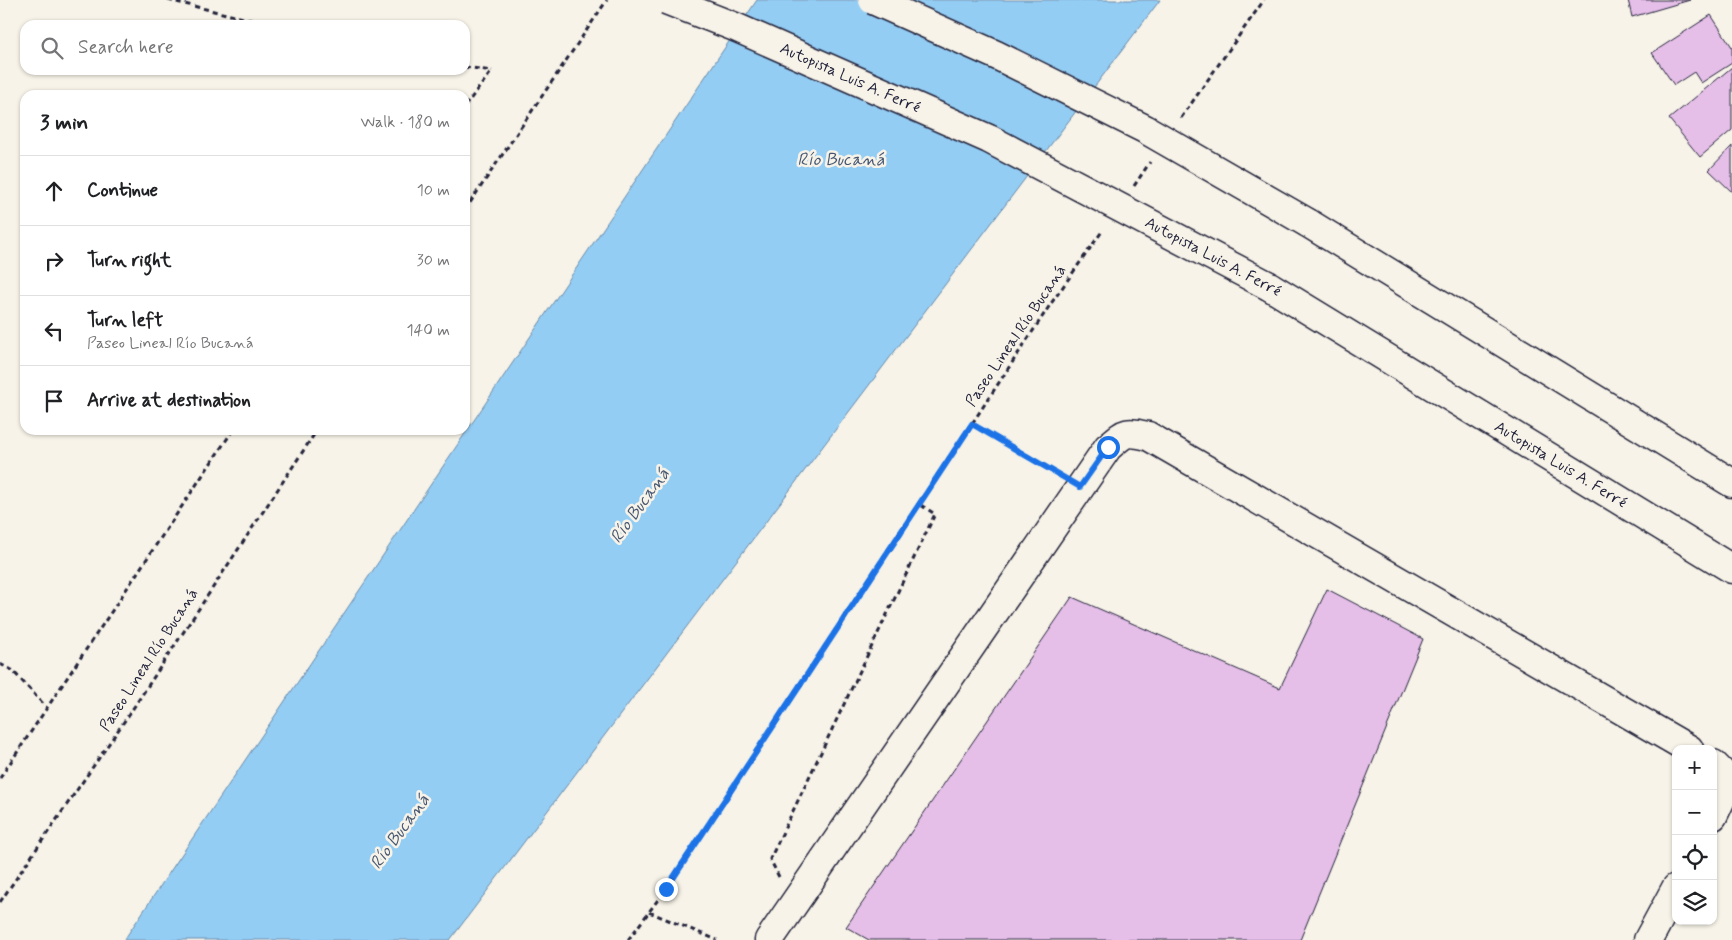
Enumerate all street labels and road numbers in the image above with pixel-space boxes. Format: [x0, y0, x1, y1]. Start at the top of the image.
street label: Autopista Luis A. Ferré [777, 38, 924, 118]
street label: Autopista Luis A. Ferré [1141, 212, 1285, 302]
street label: Paseo Lineal Río Bucaná [961, 261, 1071, 411]
street label: Autopista Luis A. Ferré [1491, 416, 1631, 513]
street label: Paseo Lineal Río Bucaná [95, 584, 203, 736]

